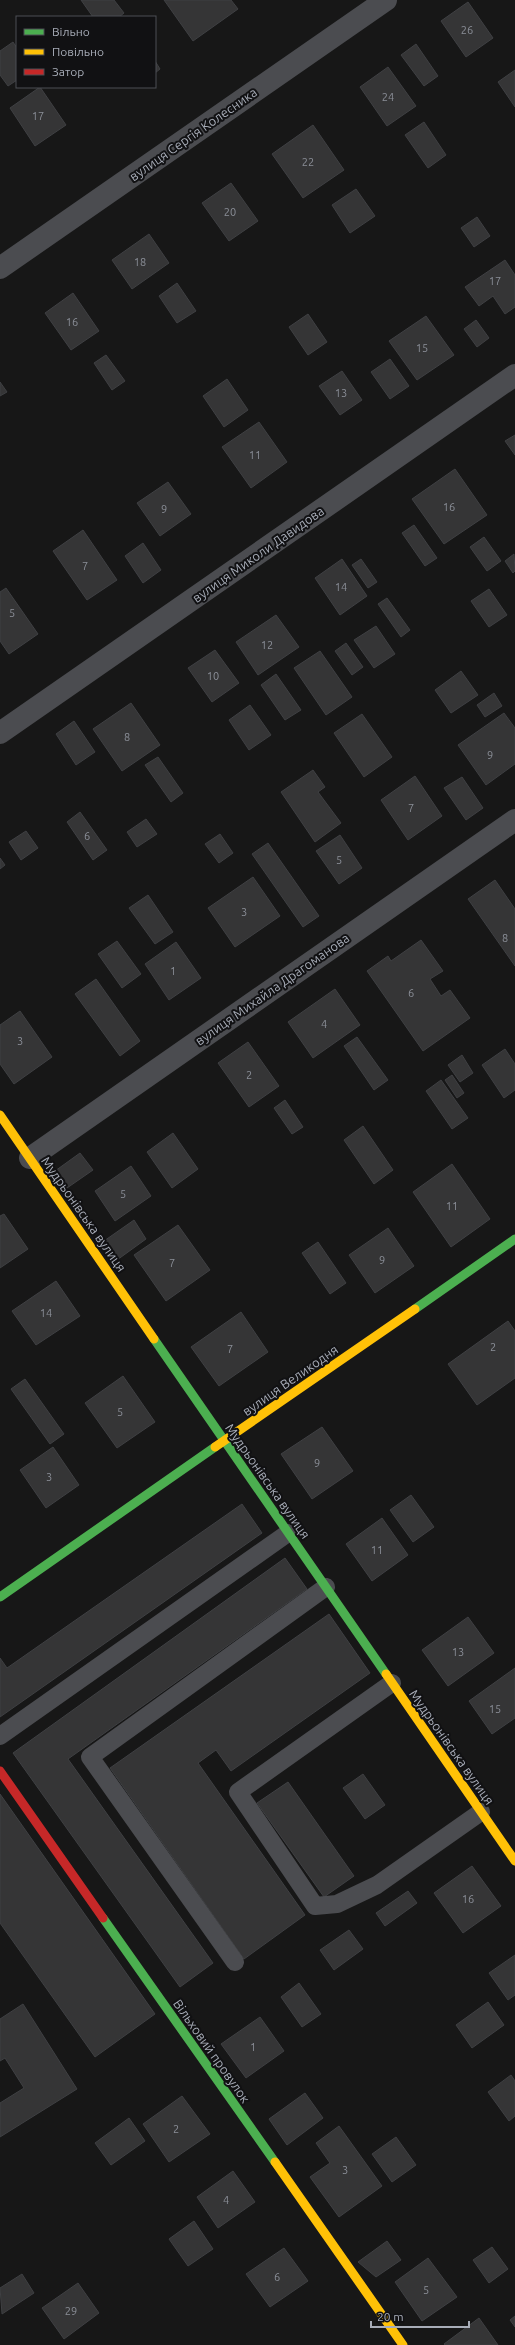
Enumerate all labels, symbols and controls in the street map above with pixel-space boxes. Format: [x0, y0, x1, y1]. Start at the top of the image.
legend [16, 16, 156, 88]
house number: 26 [461, 24, 473, 36]
text: Вільно [52, 25, 90, 38]
text: Повільно [52, 45, 104, 58]
text: Затор [52, 65, 84, 78]
street label: вулиця Сергія Колесника [127, 85, 259, 183]
house number: 24 [382, 91, 394, 103]
house number: 17 [32, 110, 44, 122]
house number: 22 [302, 156, 314, 168]
house number: 20 [224, 206, 236, 218]
house number: 18 [134, 256, 146, 268]
house number: 17 [489, 275, 501, 287]
house number: 16 [66, 316, 78, 328]
house number: 15 [416, 342, 428, 354]
house number: 13 [335, 387, 347, 399]
house number: 11 [249, 449, 261, 461]
house number: 16 [443, 501, 455, 513]
house number: 9 [161, 503, 167, 515]
street label: вулиця Миколи Давидова [190, 503, 326, 605]
house number: 7 [82, 560, 88, 572]
house number: 14 [335, 581, 347, 593]
house number: 5 [9, 607, 15, 619]
house number: 12 [261, 639, 273, 651]
house number: 10 [207, 670, 219, 682]
house number: 8 [124, 731, 130, 743]
house number: 9 [487, 749, 493, 761]
house number: 7 [408, 802, 414, 814]
house number: 6 [84, 830, 90, 842]
house number: 5 [336, 854, 342, 866]
house number: 3 [241, 906, 247, 918]
street label: вулиця Михайла Драгоманова [192, 930, 352, 1048]
house number: 8 [502, 932, 508, 944]
house number: 1 [170, 965, 176, 977]
house number: 6 [408, 987, 414, 999]
house number: 4 [321, 1018, 327, 1030]
house number: 3 [17, 1035, 23, 1047]
house number: 2 [246, 1069, 252, 1081]
street label: Мудрьонівська вулиця [39, 1154, 129, 1274]
house number: 5 [120, 1188, 126, 1200]
house number: 11 [446, 1200, 458, 1212]
house number: 9 [379, 1254, 385, 1266]
house number: 7 [169, 1257, 175, 1269]
house number: 14 [40, 1307, 52, 1319]
house number: 2 [490, 1341, 496, 1353]
street label: вулиця Великодня [240, 1342, 340, 1418]
house number: 7 [227, 1343, 233, 1355]
house number: 5 [117, 1406, 123, 1418]
street label: Мудрьонівська вулиця [223, 1421, 313, 1541]
house number: 9 [314, 1457, 320, 1469]
house number: 3 [46, 1471, 52, 1483]
house number: 11 [371, 1544, 383, 1556]
house number: 13 [452, 1646, 464, 1658]
street label: Мудрьонівська вулиця [407, 1687, 497, 1807]
house number: 15 [489, 1703, 501, 1715]
house number: 16 [462, 1893, 474, 1905]
street label: Вільховий провулок [171, 1997, 253, 2106]
house number: 1 [250, 2041, 256, 2053]
house number: 2 [173, 2123, 179, 2135]
house number: 3 [342, 2164, 348, 2176]
house number: 4 [223, 2194, 229, 2206]
house number: 6 [274, 2271, 280, 2283]
house number: 5 [423, 2284, 429, 2296]
scale bar [371, 2303, 469, 2329]
house number: 29 [65, 2305, 77, 2317]
text: 20 m [377, 2310, 404, 2323]

